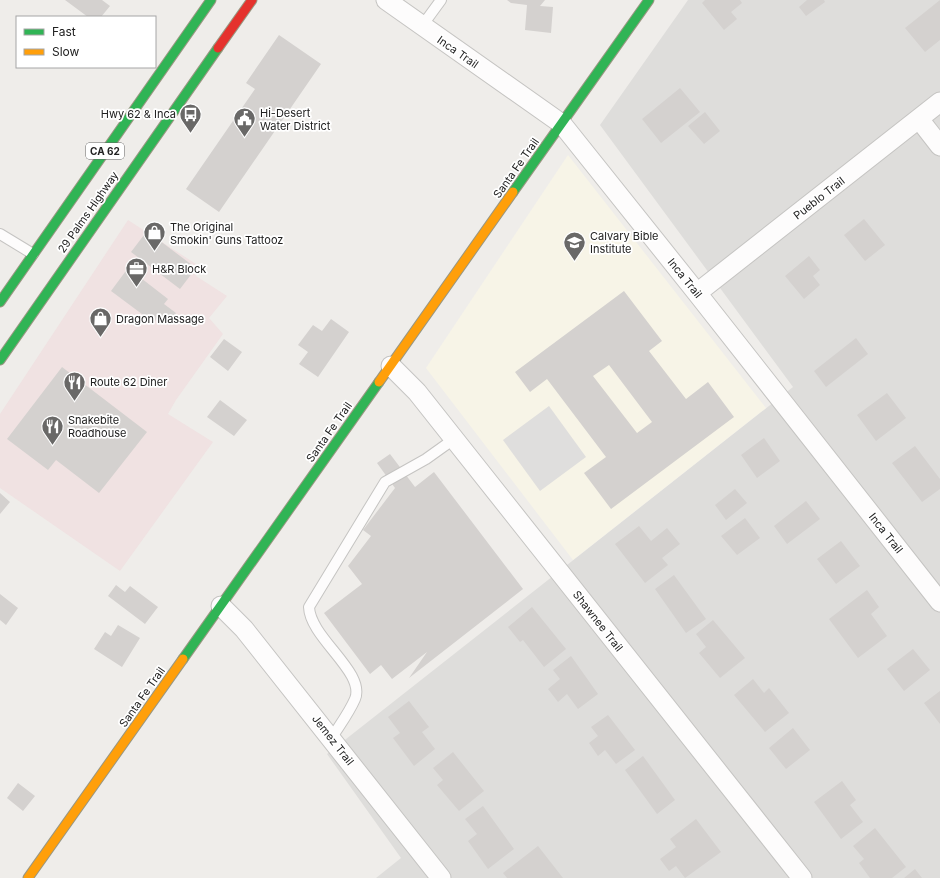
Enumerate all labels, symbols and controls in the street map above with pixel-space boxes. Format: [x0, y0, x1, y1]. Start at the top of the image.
legend [16, 16, 156, 68]
text: Fast [52, 24, 76, 39]
street label: Inca Trail [435, 33, 481, 71]
text: Slow [52, 44, 80, 59]
bus stop icon: Hwy 62 & Inca [178, 101, 204, 134]
public building icon: Hi-Desert Water District [232, 106, 258, 139]
place label: Hi-Desert Water District [260, 106, 331, 133]
place label: Hwy 62 & Inca [101, 107, 176, 121]
street label: Santa Fe Trail [490, 135, 542, 201]
road number: CA 62 [86, 143, 124, 159]
street label: 29 Palms Highway [55, 169, 121, 255]
street label: Pueblo Trail [791, 174, 847, 222]
shop icon: The Original Smokin' Guns Tattooz [141, 220, 167, 253]
place label: The Original Smokin' Guns Tattooz [170, 220, 283, 247]
school or university icon: Calvary Bible Institute [561, 229, 587, 262]
place label: Calvary Bible Institute [590, 229, 659, 256]
street label: Inca Trail [665, 255, 705, 301]
office icon: H&R Block [123, 256, 149, 289]
place label: H&R Block [152, 262, 206, 276]
shop icon: Dragon Massage [87, 306, 113, 339]
place label: Dragon Massage [116, 312, 204, 326]
restaurant icon: Route 62 Diner [62, 369, 88, 402]
place label: Route 62 Diner [90, 375, 167, 389]
street label: Santa Fe Trail [303, 399, 355, 465]
restaurant icon: Snakebite Roadhouse [40, 413, 66, 446]
place label: Snakebite Roadhouse [68, 413, 126, 440]
street label: Inca Trail [866, 510, 906, 556]
street label: Shawnee Trail [570, 588, 626, 654]
street label: Santa Fe Trail [116, 664, 168, 730]
street label: Jemez Trail [309, 712, 357, 768]

